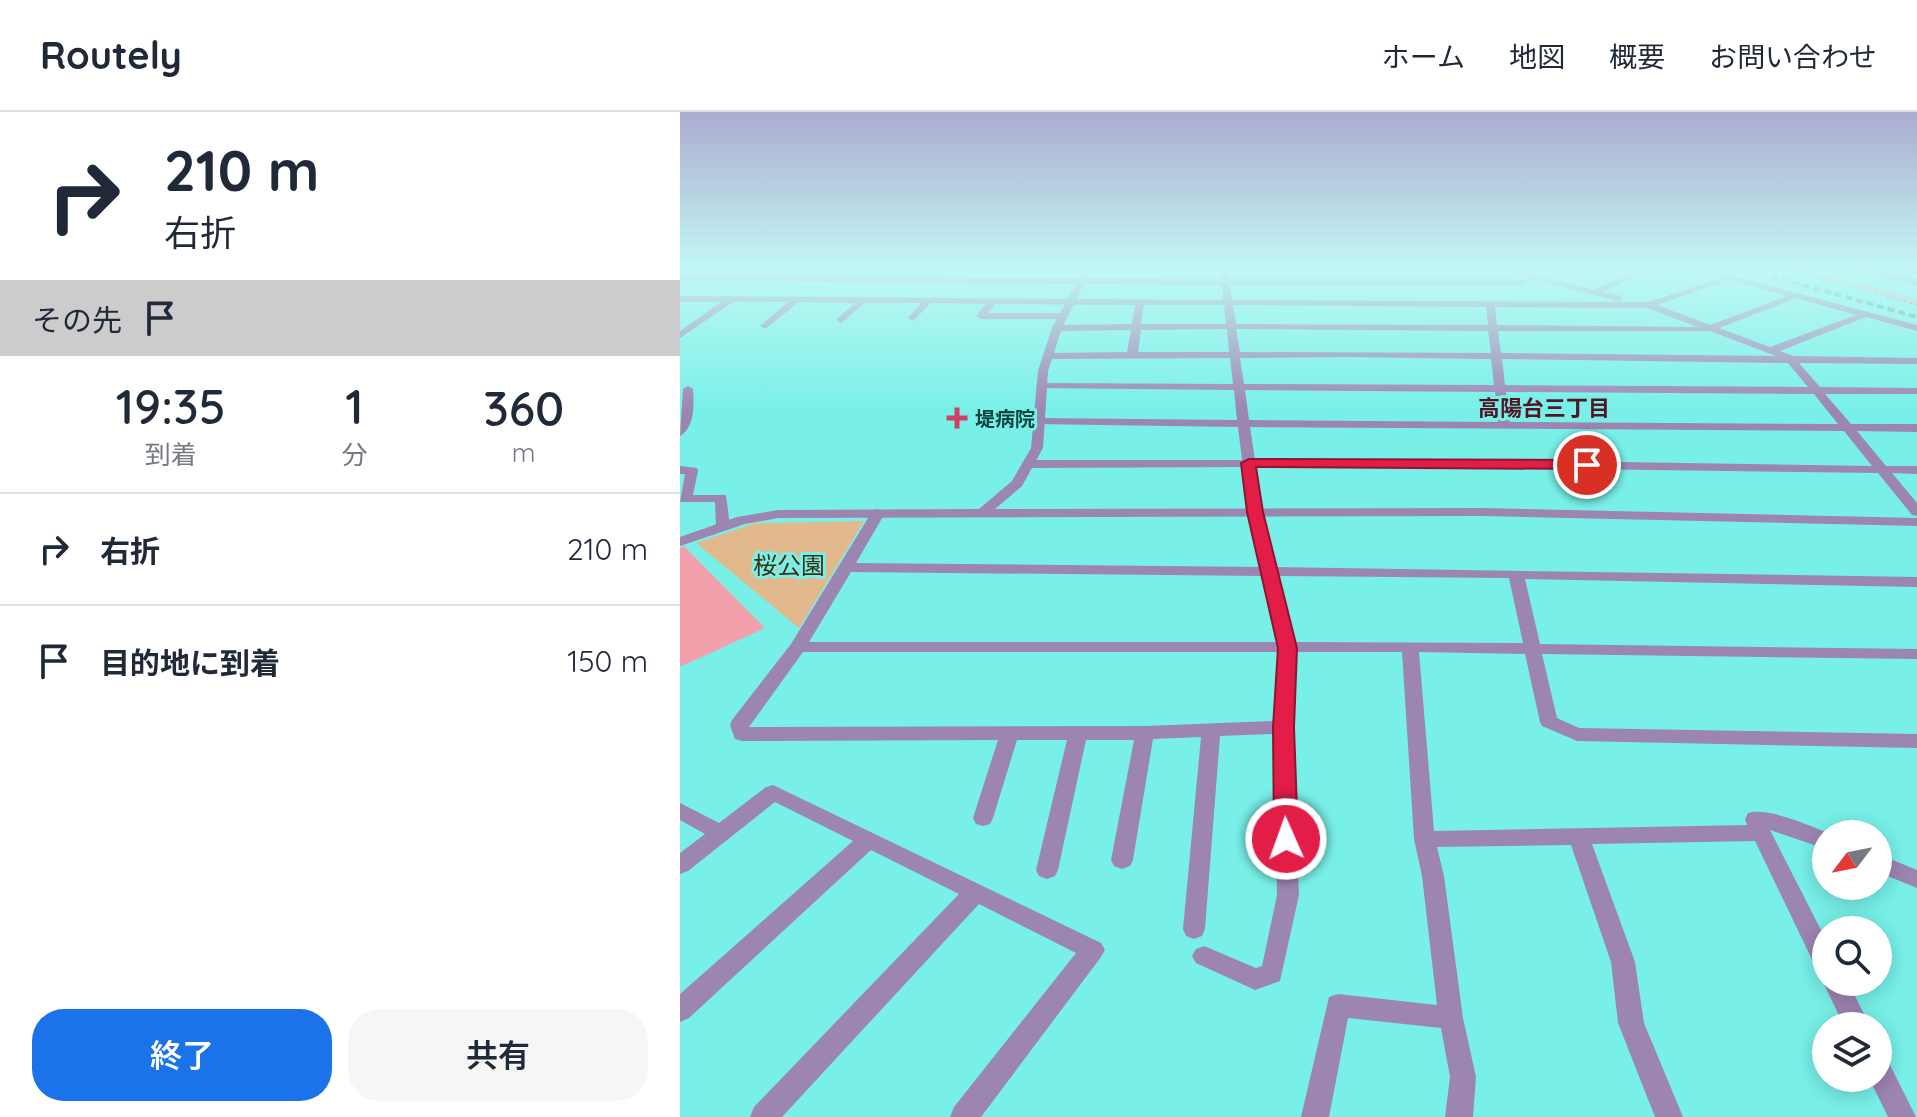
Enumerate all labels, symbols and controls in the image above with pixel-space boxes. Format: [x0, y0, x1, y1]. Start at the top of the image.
text: Routely [40, 31, 182, 79]
text: ホーム [1382, 39, 1465, 74]
text: 地図 [1509, 39, 1565, 74]
text: 概要 [1609, 39, 1665, 74]
text: お問い合わせ [1709, 39, 1877, 74]
text: 210 m [164, 135, 319, 205]
icon: right [32, 144, 136, 248]
text: 右折 [164, 210, 236, 255]
icon: arrive [138, 296, 182, 340]
text: その先 [32, 301, 122, 339]
text: 19:35 [116, 376, 226, 436]
text: 1 [345, 376, 364, 436]
text: 360 [483, 378, 564, 438]
district label: 高陽台三丁目 [1478, 394, 1610, 422]
place label: 堤病院 [975, 406, 1035, 431]
marker: 堤病院 [946, 407, 968, 429]
pin [1553, 431, 1621, 499]
text: m [512, 436, 536, 469]
text: 到着 [145, 438, 197, 471]
text: 分 [341, 438, 367, 471]
icon: arrive [1565, 443, 1609, 487]
icon: right [32, 527, 76, 571]
text: 210 m [567, 530, 648, 568]
text: 右折 [100, 532, 160, 570]
park label: 桜公園 [753, 550, 825, 580]
icon: arrive [32, 639, 76, 683]
text: 150 m [567, 642, 648, 680]
text: 目的地に到着 [100, 644, 280, 682]
position arrow [1244, 797, 1328, 881]
north arrow [1812, 820, 1892, 900]
map controls [1812, 820, 1892, 1092]
button: search [1812, 916, 1892, 996]
button: 終了 [32, 1009, 332, 1101]
button: 共有 [348, 1009, 648, 1101]
button: layers [1812, 1012, 1892, 1092]

